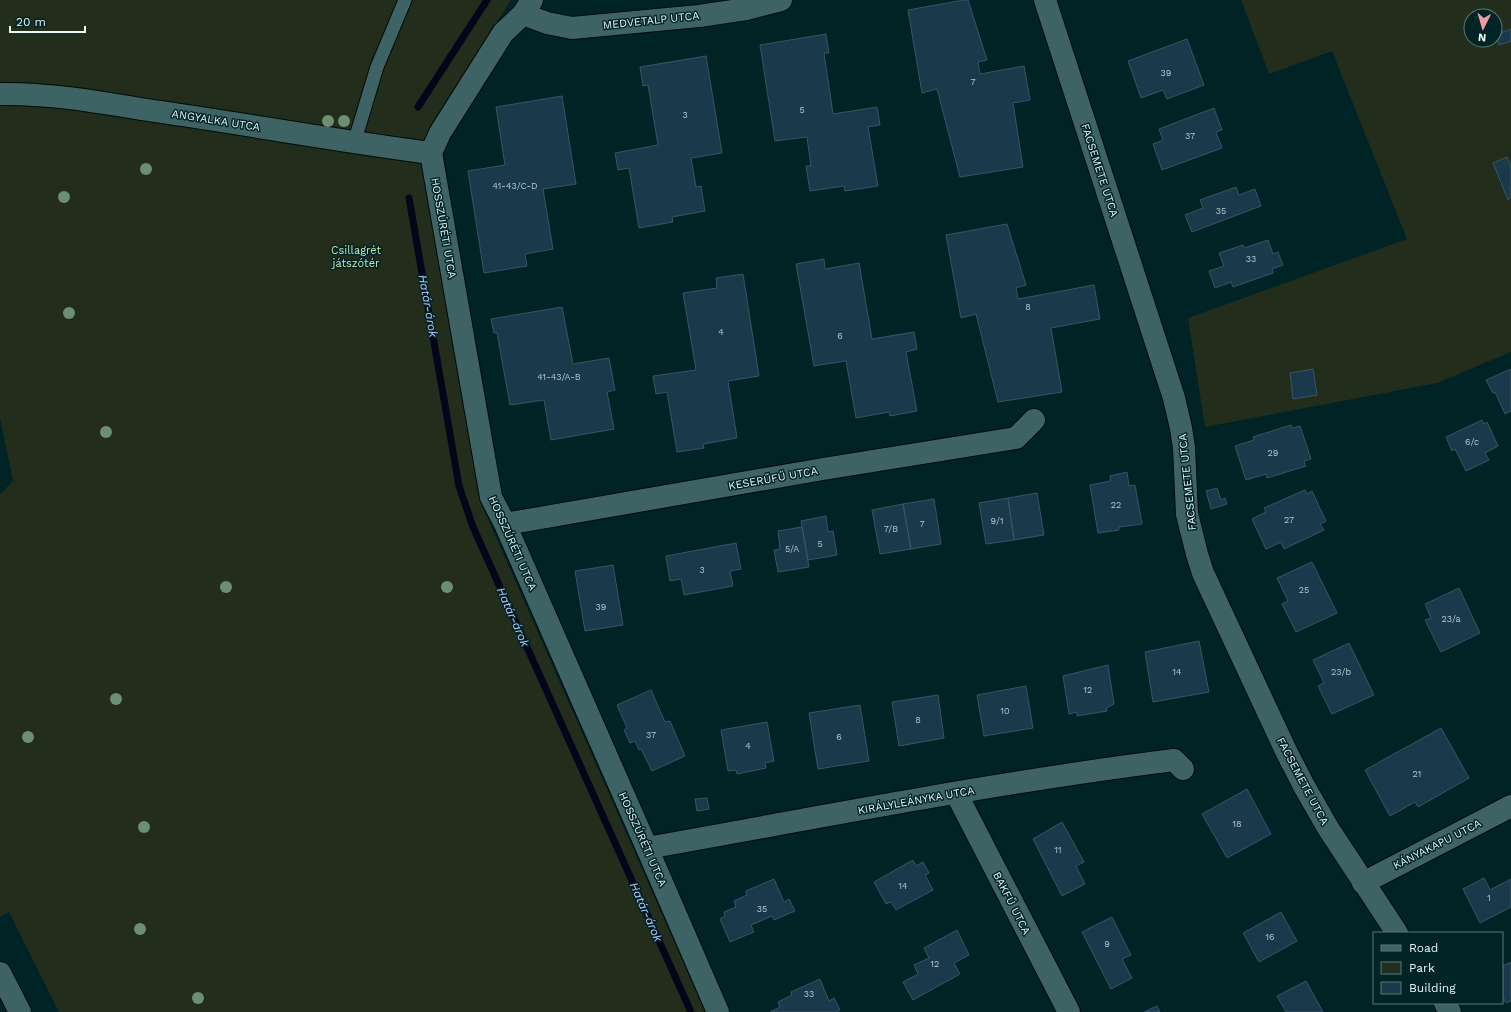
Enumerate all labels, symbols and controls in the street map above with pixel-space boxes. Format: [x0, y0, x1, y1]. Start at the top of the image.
scale bar [10, 8, 85, 34]
north arrow [1463, 8, 1503, 48]
street label: MEDVETALP UTCA [602, 9, 700, 32]
text: 20 m [16, 15, 46, 29]
text: N [1478, 31, 1487, 44]
house number: 39 [1161, 68, 1171, 78]
house number: 7 [970, 77, 976, 87]
house number: 5 [799, 105, 805, 115]
street label: ANGYALKA UTCA [171, 107, 261, 134]
house number: 3 [682, 110, 688, 120]
street label: FACSEMETE UTCA [1078, 122, 1121, 218]
house number: 37 [1185, 131, 1195, 141]
street label: HOSSZÚRÉTI UTCA [428, 177, 460, 279]
house number: 41-43/C-D [492, 181, 538, 191]
house number: 35 [1216, 206, 1226, 216]
park label: Csillagrét játszótér [331, 244, 381, 270]
house number: 33 [1246, 254, 1256, 264]
water label: Határ-árok [416, 273, 440, 339]
house number: 8 [1025, 302, 1031, 312]
house number: 4 [718, 327, 724, 337]
house number: 6 [837, 331, 843, 341]
house number: 41-43/A-B [537, 372, 581, 382]
street label: FACSEMETE UTCA [1176, 433, 1199, 531]
house number: 6/c [1465, 437, 1479, 447]
house number: 29 [1268, 448, 1278, 458]
street label: KESERŰFŰ UTCA [727, 463, 819, 493]
street label: HOSSZÚRÉTI UTCA [486, 494, 540, 592]
house number: 22 [1111, 500, 1121, 510]
house number: 27 [1284, 515, 1294, 525]
house number: 9/1 [991, 516, 1003, 526]
house number: 7 [919, 519, 925, 529]
house number: 7/B [884, 524, 898, 534]
house number: 5 [817, 539, 823, 549]
house number: 5/A [785, 544, 799, 554]
house number: 3 [699, 565, 705, 575]
water label: Határ-árok [494, 585, 533, 649]
house number: 25 [1299, 585, 1309, 595]
house number: 39 [596, 602, 606, 612]
house number: 23/a [1441, 614, 1461, 624]
house number: 14 [1172, 667, 1182, 677]
house number: 23/b [1331, 667, 1351, 677]
house number: 12 [1084, 685, 1092, 695]
house number: 10 [1000, 706, 1010, 716]
house number: 8 [915, 715, 921, 725]
house number: 37 [646, 730, 656, 740]
house number: 6 [836, 732, 842, 742]
street label: FACSEMETE UTCA [1274, 735, 1331, 827]
house number: 4 [745, 741, 751, 751]
house number: 21 [1413, 769, 1421, 779]
street label: KIRÁLYLEÁNYKA UTCA [857, 783, 975, 817]
street label: HOSSZÚRÉTI UTCA [616, 790, 670, 888]
street label: KÁNYAKAPU UTCA [1391, 816, 1483, 872]
house number: 18 [1232, 819, 1242, 829]
house number: 11 [1054, 845, 1062, 855]
street label: BAKFŰ UTCA [990, 869, 1034, 937]
water label: Határ-árok [627, 880, 666, 944]
house number: 14 [898, 881, 908, 891]
house number: 1 [1487, 893, 1491, 903]
house number: 35 [757, 904, 767, 914]
house number: 16 [1266, 932, 1274, 942]
legend [1373, 932, 1503, 1004]
house number: 9 [1104, 939, 1110, 949]
text: Road [1409, 941, 1438, 955]
house number: 12 [931, 959, 939, 969]
text: Park [1409, 961, 1435, 975]
text: Building [1409, 981, 1456, 995]
house number: 33 [804, 989, 814, 999]

